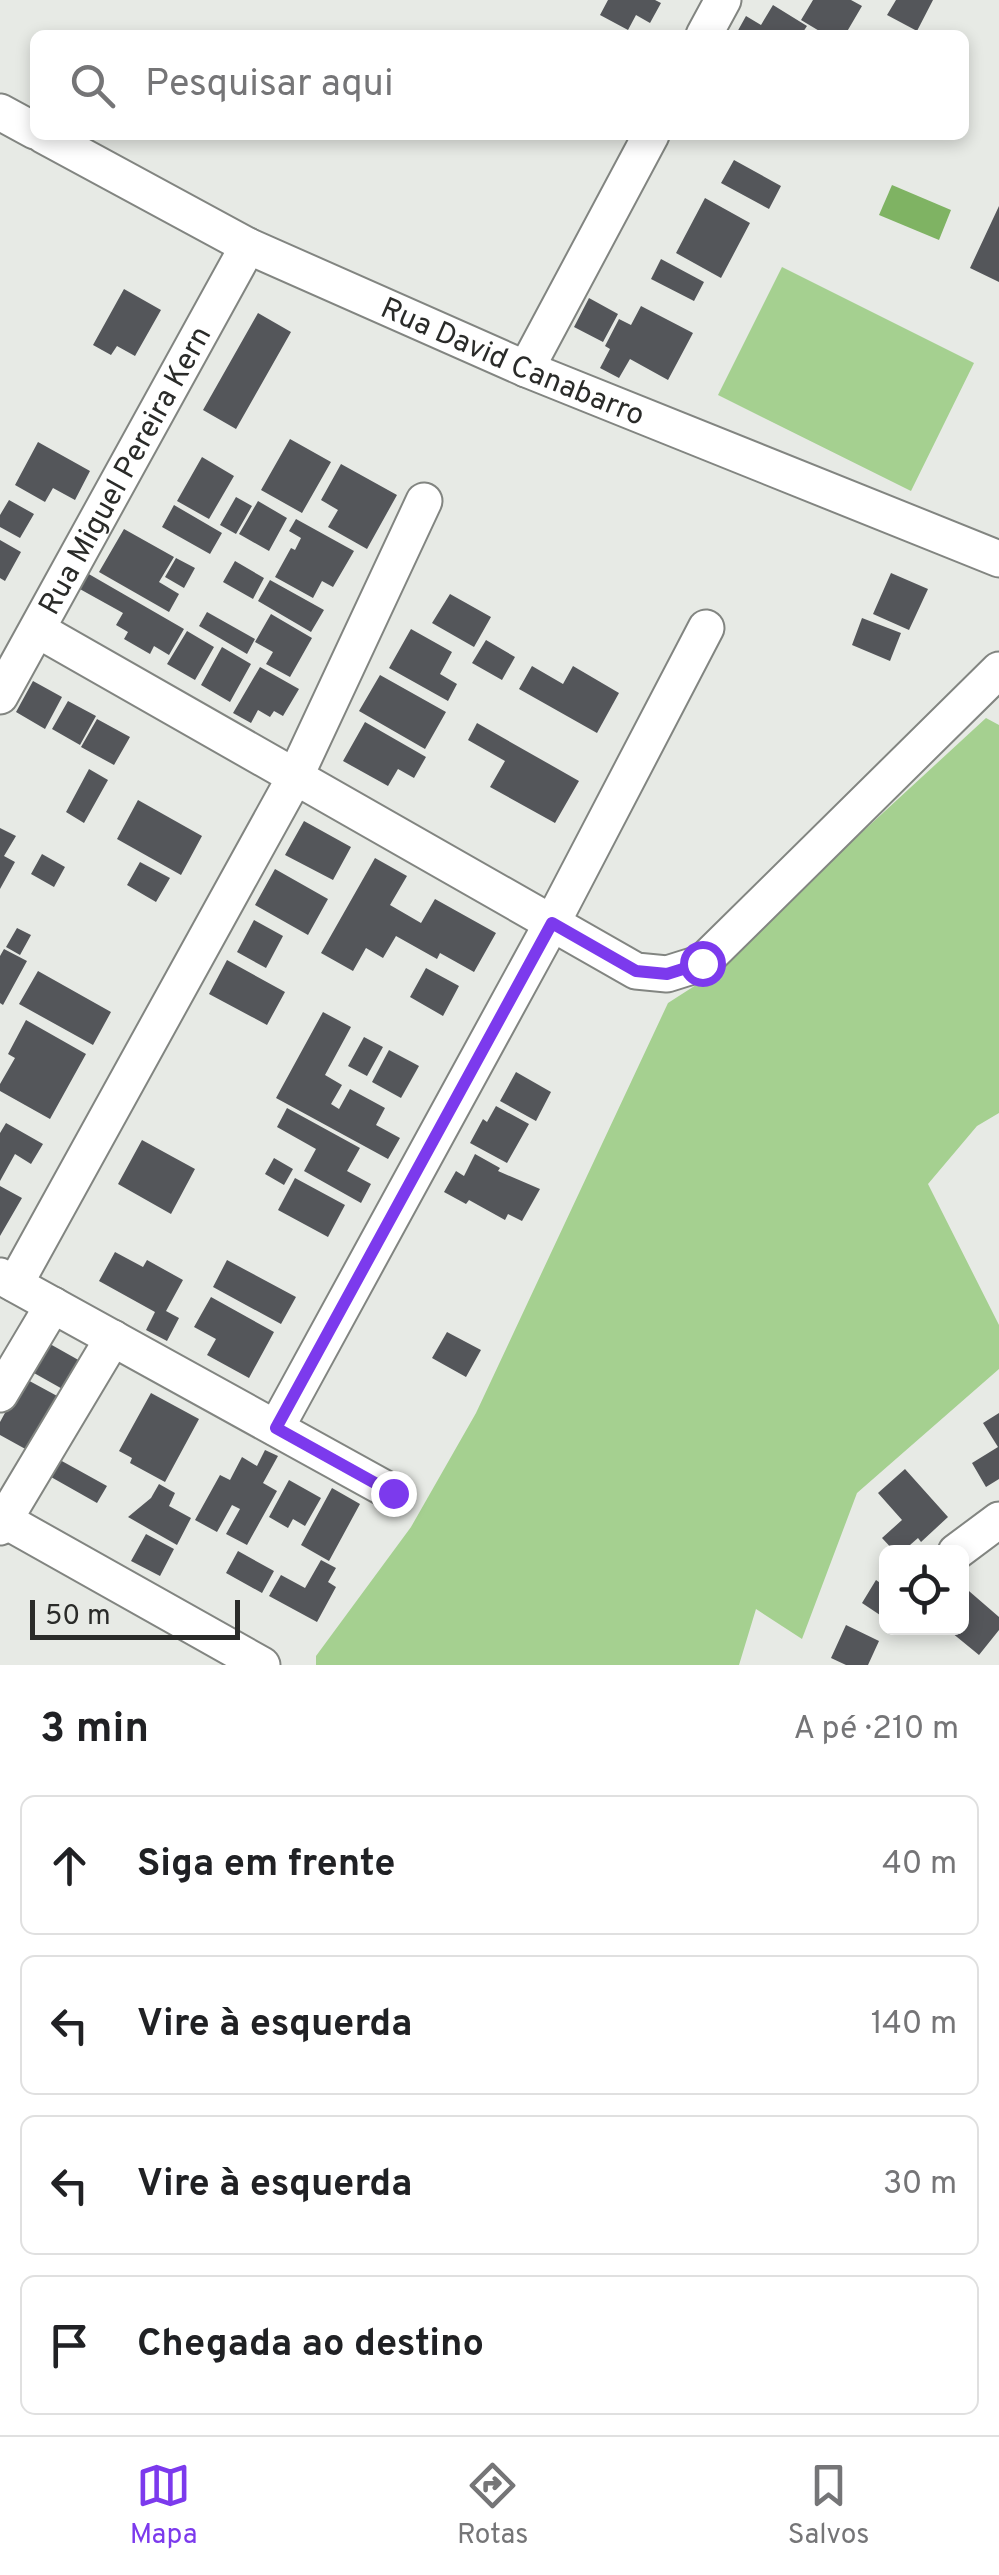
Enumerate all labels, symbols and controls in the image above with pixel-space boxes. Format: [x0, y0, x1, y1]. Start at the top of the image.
search box [30, 30, 969, 140]
icon: search [65, 58, 120, 113]
text: Pesquisar aqui [145, 61, 394, 110]
street label: Rua David Canabarro [374, 291, 649, 436]
street label: Rua Miguel Pereira Kern [32, 320, 221, 622]
route start [680, 941, 726, 987]
route end [371, 1471, 417, 1517]
map controls [879, 1545, 969, 1635]
button: locate [879, 1545, 969, 1635]
scale bar [30, 1595, 240, 1640]
text: 50 m [45, 1599, 111, 1635]
text: 3 min [40, 1704, 149, 1757]
text: A pé · 210 m [793, 1710, 959, 1750]
icon: ahead [42, 1838, 97, 1893]
text: Siga em frente [137, 1841, 396, 1890]
text: 40 m [882, 1845, 957, 1885]
icon: left [42, 1998, 97, 2053]
text: Vire à esquerda [137, 2001, 412, 2050]
text: 140 m [871, 2005, 957, 2045]
icon: left [42, 2158, 97, 2213]
text: Vire à esquerda [137, 2161, 412, 2210]
text: 30 m [883, 2165, 957, 2205]
icon: arrive [42, 2318, 97, 2373]
text: Chegada ao destino [137, 2321, 484, 2370]
tab: Mapa [130, 2458, 197, 2554]
tab: Rotas [457, 2458, 528, 2554]
tab: Salvos [788, 2458, 869, 2554]

